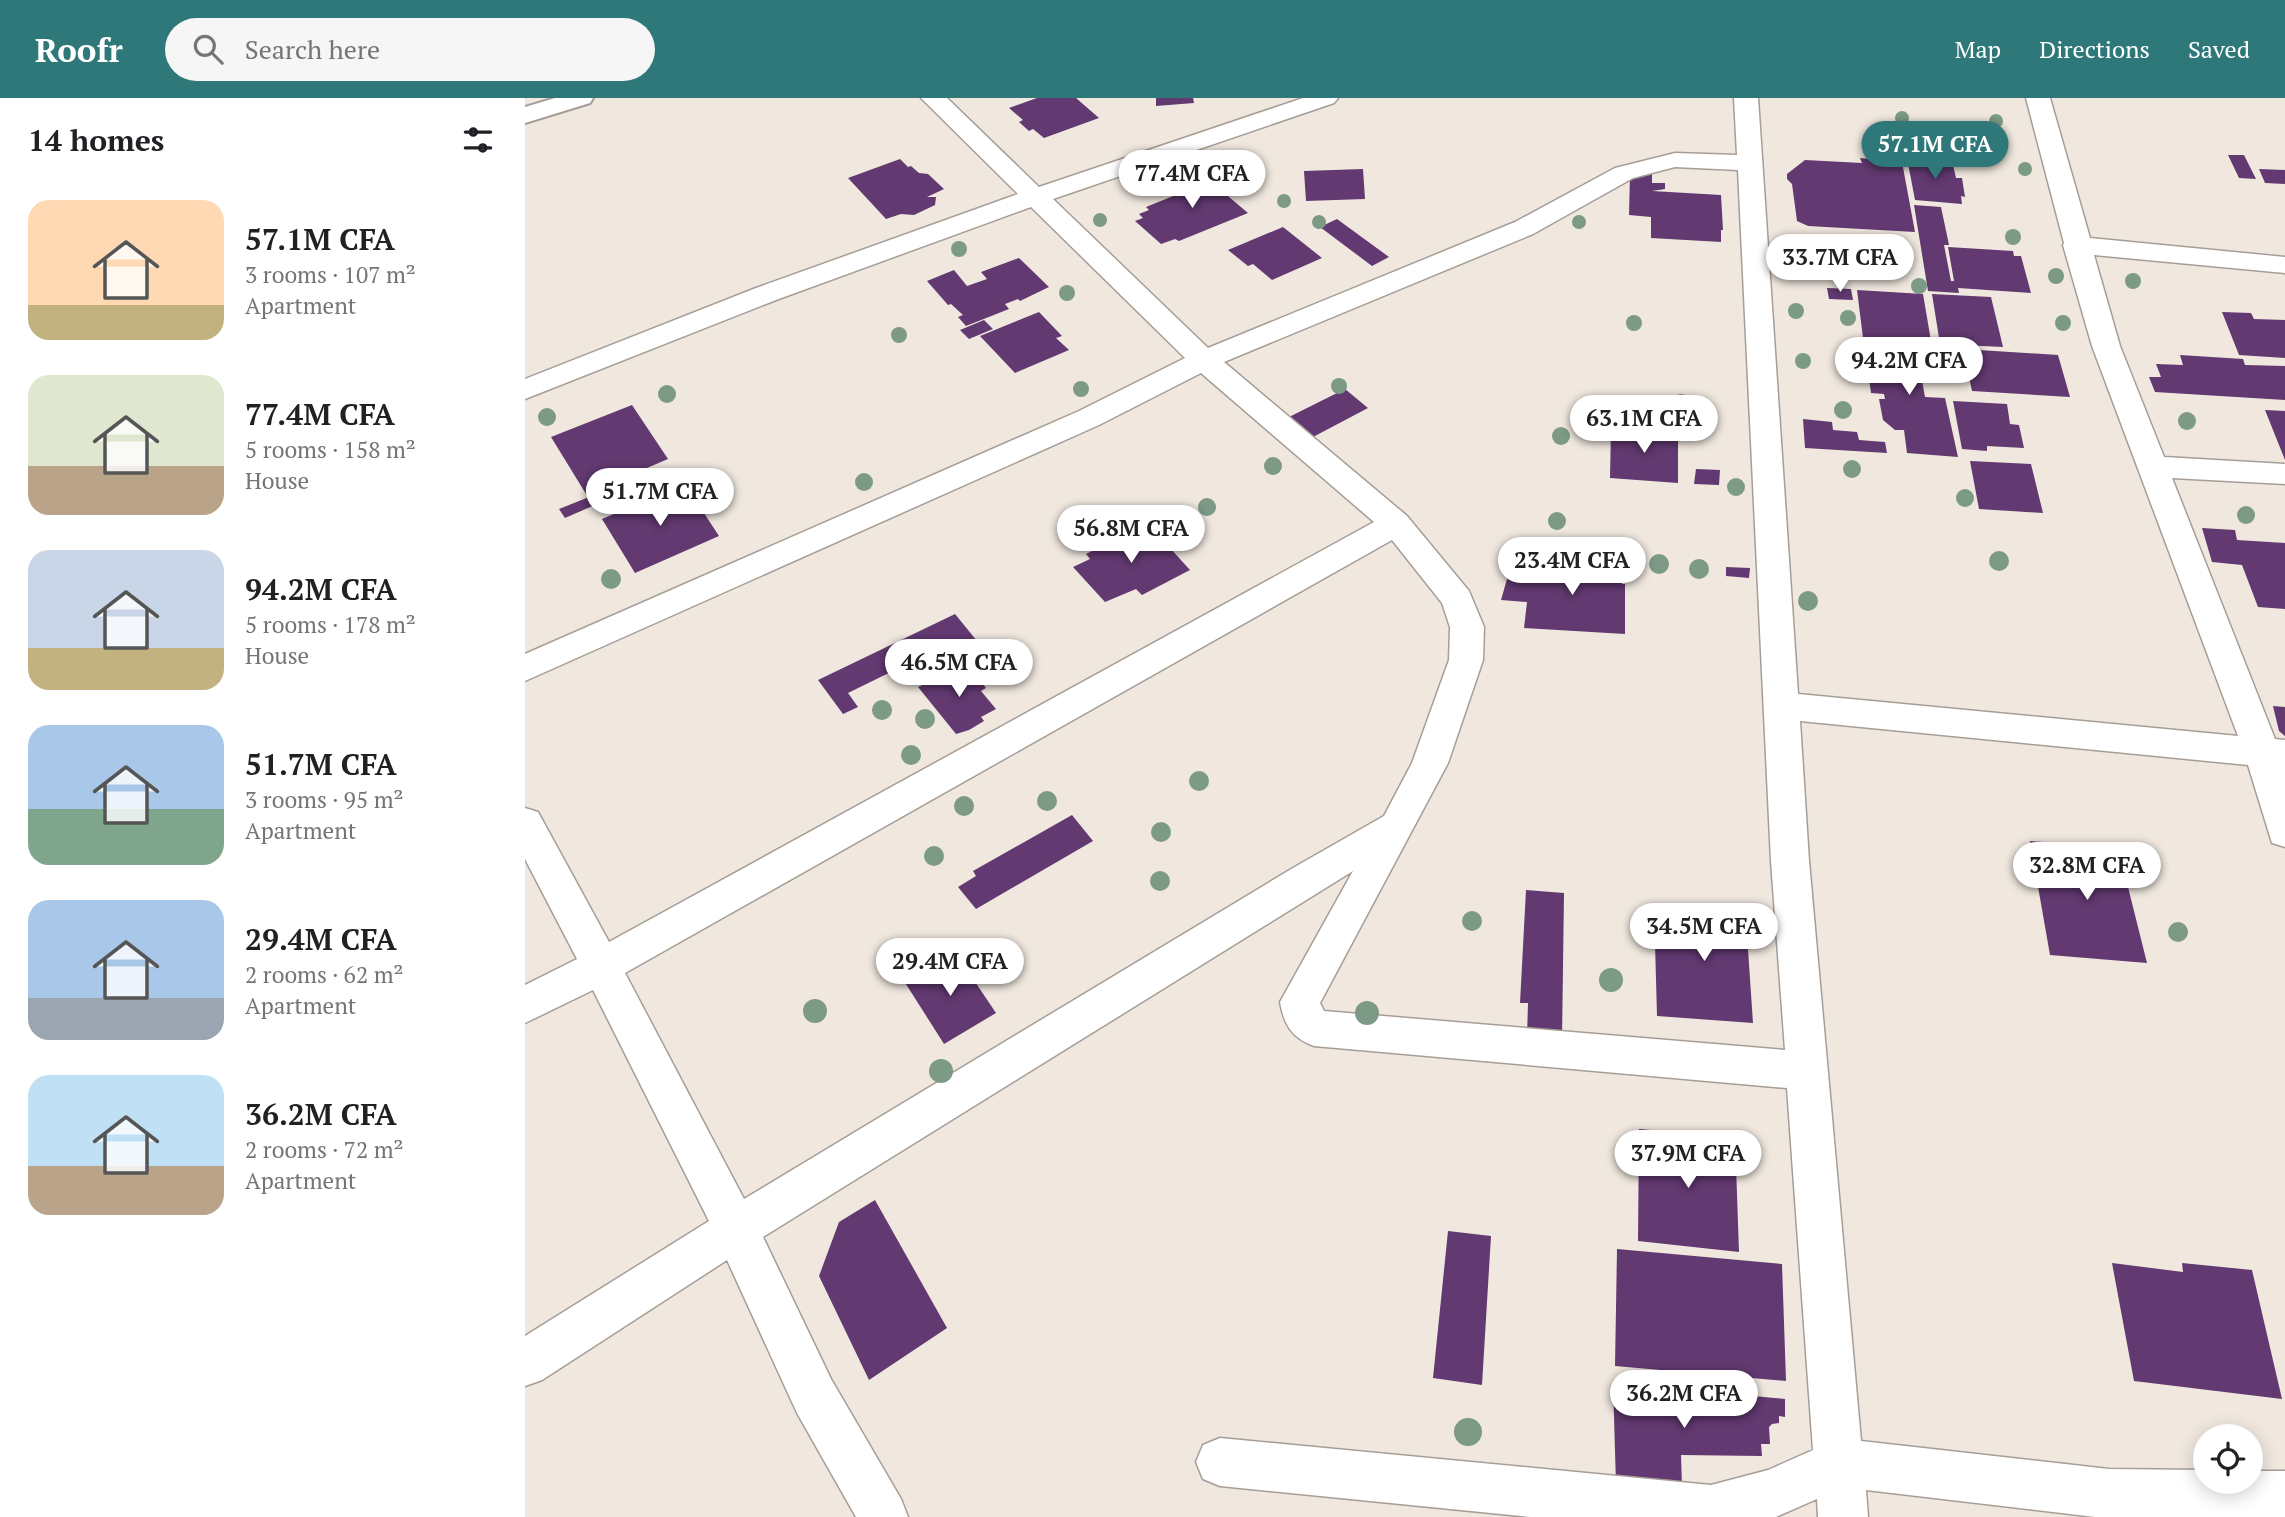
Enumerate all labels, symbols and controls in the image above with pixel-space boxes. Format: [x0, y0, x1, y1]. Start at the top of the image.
search box [165, 18, 655, 81]
text: Roofr [35, 28, 123, 71]
icon: search [189, 30, 227, 68]
text: Search here [245, 32, 380, 66]
text: Map [1955, 33, 2001, 65]
text: Directions [2039, 33, 2150, 65]
text: Saved [2188, 33, 2250, 65]
text: 14 homes [28, 120, 164, 160]
icon: filters [459, 121, 497, 159]
pin: 57.1M CFA [1855, 122, 2015, 181]
text: 57.1M CFA [1878, 128, 1992, 159]
pin: 77.4M CFA [1112, 150, 1272, 210]
text: 77.4M CFA [1135, 157, 1249, 188]
text: 57.1M CFA [245, 219, 395, 259]
icon: home [84, 228, 168, 312]
pin: 33.7M CFA [1760, 234, 1920, 294]
text: 33.7M CFA [1782, 241, 1898, 272]
text: 3 rooms · 107 m² [245, 259, 416, 290]
text: Apartment [245, 290, 356, 321]
pin: 94.2M CFA [1829, 338, 1989, 397]
text: 94.2M CFA [1851, 344, 1967, 375]
text: 77.4M CFA [245, 394, 395, 434]
pin: 63.1M CFA [1564, 396, 1724, 455]
text: 63.1M CFA [1586, 402, 1702, 433]
icon: home [84, 403, 168, 487]
text: 5 rooms · 158 m² [245, 434, 416, 465]
text: House [245, 465, 309, 496]
pin: 51.7M CFA [580, 468, 740, 528]
text: 51.7M CFA [602, 475, 718, 506]
pin: 56.8M CFA [1051, 505, 1211, 565]
text: 56.8M CFA [1073, 512, 1189, 543]
pin: 23.4M CFA [1492, 538, 1652, 597]
text: 23.4M CFA [1514, 544, 1630, 575]
text: 94.2M CFA [245, 569, 397, 609]
icon: home [84, 578, 168, 662]
text: 5 rooms · 178 m² [245, 609, 416, 640]
text: House [245, 640, 309, 671]
pin: 46.5M CFA [879, 640, 1039, 699]
text: 46.5M CFA [901, 646, 1017, 677]
text: 51.7M CFA [245, 744, 397, 784]
icon: home [84, 753, 168, 837]
text: 3 rooms · 95 m² [245, 784, 404, 815]
text: Apartment [245, 815, 356, 846]
pin: 32.8M CFA [2007, 842, 2167, 902]
text: 32.8M CFA [2029, 849, 2145, 880]
pin: 34.5M CFA [1624, 904, 1784, 963]
text: 34.5M CFA [1646, 910, 1762, 941]
text: 29.4M CFA [245, 919, 397, 959]
icon: home [84, 928, 168, 1012]
pin: 29.4M CFA [870, 939, 1030, 998]
text: 29.4M CFA [892, 945, 1008, 976]
text: 2 rooms · 62 m² [245, 959, 404, 990]
text: Apartment [245, 990, 356, 1021]
text: 36.2M CFA [245, 1094, 397, 1134]
icon: home [84, 1103, 168, 1187]
pin: 37.9M CFA [1608, 1130, 1768, 1190]
text: 2 rooms · 72 m² [245, 1134, 404, 1165]
text: 37.9M CFA [1631, 1137, 1745, 1168]
text: Apartment [245, 1165, 356, 1196]
pin: 36.2M CFA [1604, 1370, 1764, 1430]
text: 36.2M CFA [1626, 1377, 1742, 1408]
map controls [2193, 1424, 2263, 1494]
button: locate [2193, 1424, 2263, 1494]

